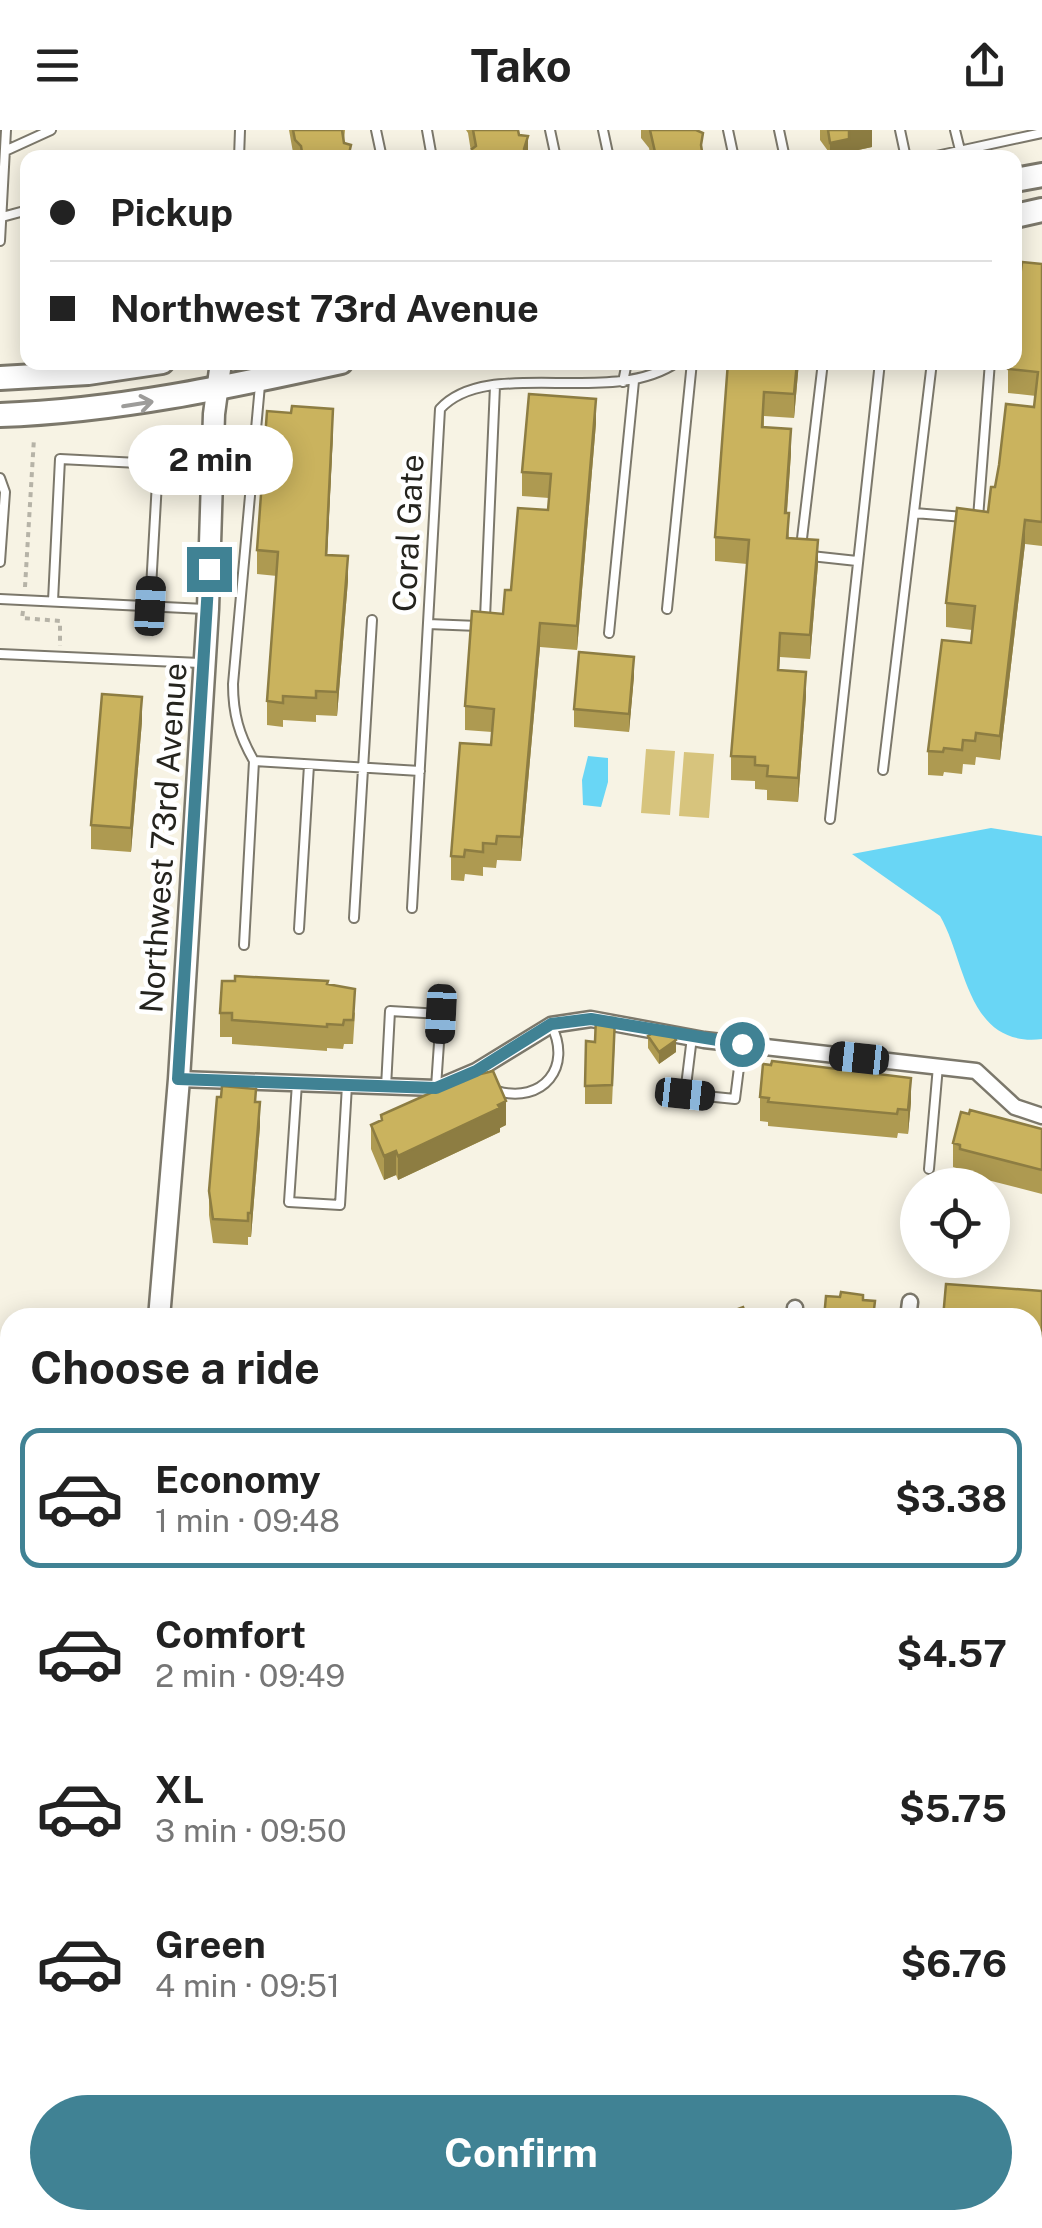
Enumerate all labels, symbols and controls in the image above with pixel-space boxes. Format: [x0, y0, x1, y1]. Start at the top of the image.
icon: menu [30, 38, 85, 93]
icon: share [957, 38, 1012, 93]
text: Tako [470, 39, 572, 92]
text: Pickup [110, 190, 233, 235]
text: Northwest 73rd Avenue [110, 286, 539, 331]
one-way arrow [122, 394, 154, 412]
callout: 2 min [126, 424, 292, 494]
text: 2 min [169, 441, 252, 478]
street label: Coral Gate [385, 453, 431, 613]
route end [187, 547, 232, 592]
car [133, 575, 167, 637]
street label: Northwest 73rd Avenue [132, 662, 194, 1014]
car [424, 983, 458, 1045]
route start [720, 1022, 765, 1067]
car [828, 1040, 890, 1076]
car [654, 1076, 716, 1112]
map controls [900, 1168, 1010, 1278]
button: locate [900, 1168, 1010, 1278]
text: Choose a ride [30, 1341, 320, 1394]
icon: car [35, 1453, 125, 1543]
text: Economy [155, 1457, 321, 1502]
text: $3.38 [895, 1476, 1007, 1521]
text: 1 min · 09:48 [155, 1502, 340, 1539]
icon: car [35, 1608, 125, 1698]
text: Comfort [155, 1612, 306, 1657]
text: $4.57 [897, 1631, 1007, 1676]
text: 2 min · 09:49 [155, 1657, 345, 1694]
icon: car [35, 1763, 125, 1853]
text: XL [155, 1767, 204, 1812]
text: $5.75 [899, 1786, 1007, 1831]
text: 3 min · 09:50 [155, 1812, 347, 1849]
icon: car [35, 1918, 125, 2008]
text: Green [155, 1922, 266, 1967]
text: $6.76 [900, 1941, 1007, 1986]
text: 4 min · 09:51 [155, 1967, 340, 2004]
button: Confirm [30, 2095, 1012, 2210]

